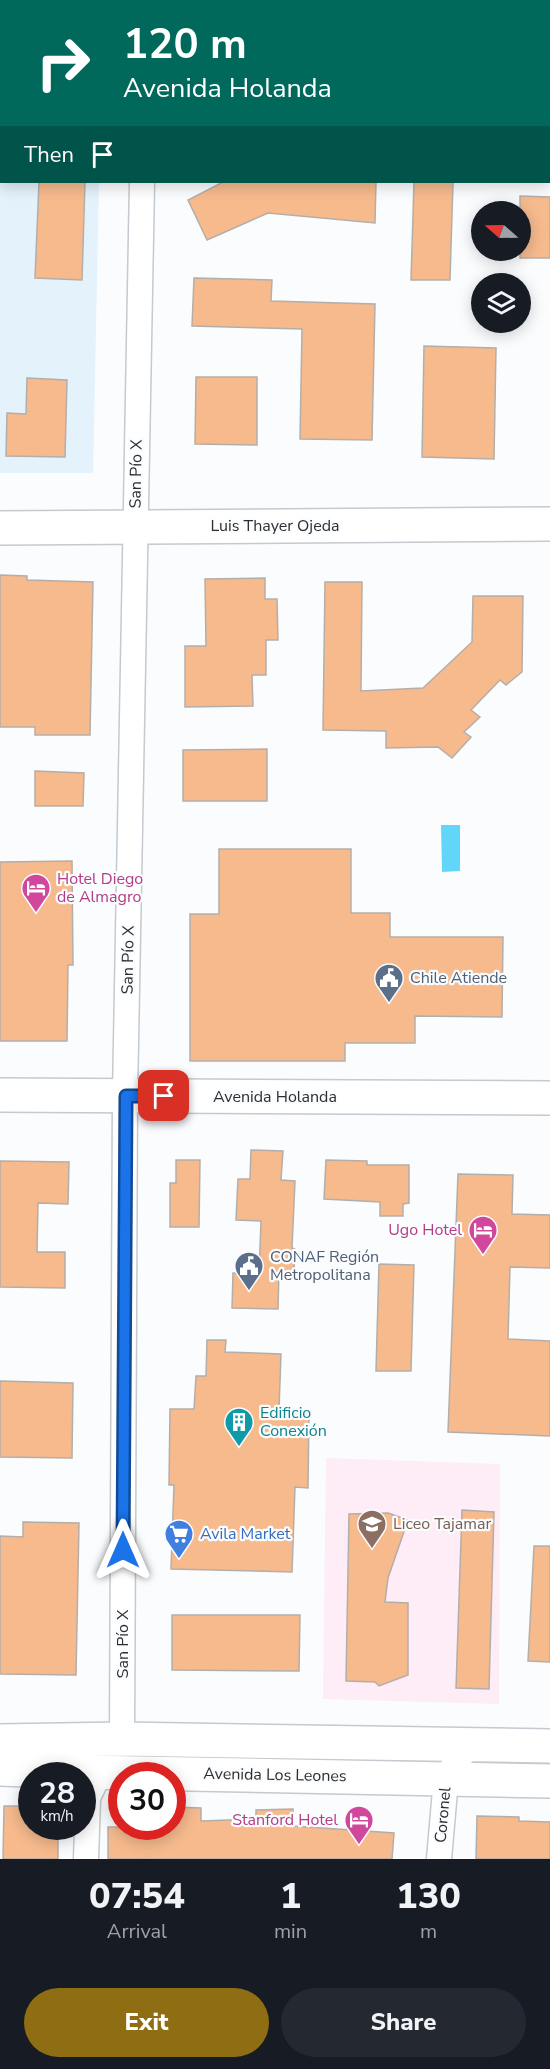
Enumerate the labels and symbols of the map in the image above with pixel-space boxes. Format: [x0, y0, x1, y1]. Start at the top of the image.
north arrow [471, 201, 531, 261]
street label: San Pío X [124, 439, 148, 509]
street label: Luis Thayer Ojeda [211, 515, 339, 537]
place label: Hotel Diego de Almagro [57, 868, 143, 908]
hotel icon: Hotel Diego de Almagro [20, 872, 52, 914]
street label: San Pío X [116, 925, 140, 995]
public building icon: Chile Atiende [373, 962, 405, 1004]
place label: Chile Atiende [410, 967, 507, 989]
pin [138, 1070, 189, 1121]
street label: Avenida Holanda [213, 1086, 337, 1108]
hotel icon: Ugo Hotel [467, 1214, 499, 1256]
place label: Ugo Hotel [388, 1219, 462, 1241]
place label: CONAF Región Metropolitana [270, 1246, 379, 1286]
public building icon: CONAF Región Metropolitana [233, 1250, 265, 1292]
place label: Edificio Conexión [260, 1402, 327, 1442]
building icon: Edificio Conexión [223, 1406, 255, 1448]
school or university icon: Liceo Tajamar [356, 1508, 388, 1550]
place label: Liceo Tajamar [393, 1513, 491, 1535]
position arrow [91, 1518, 155, 1582]
supermarket icon: Avila Market [163, 1518, 195, 1560]
place label: Avila Market [200, 1523, 291, 1545]
street label: San Pío X [112, 1609, 134, 1678]
speed limit sign: 30 [108, 1762, 186, 1840]
street label: Avenida Los Leones [203, 1763, 347, 1787]
street label: Coronel [430, 1786, 456, 1844]
hotel icon: Stanford Hotel [343, 1804, 375, 1846]
place label: Stanford Hotel [232, 1809, 338, 1831]

